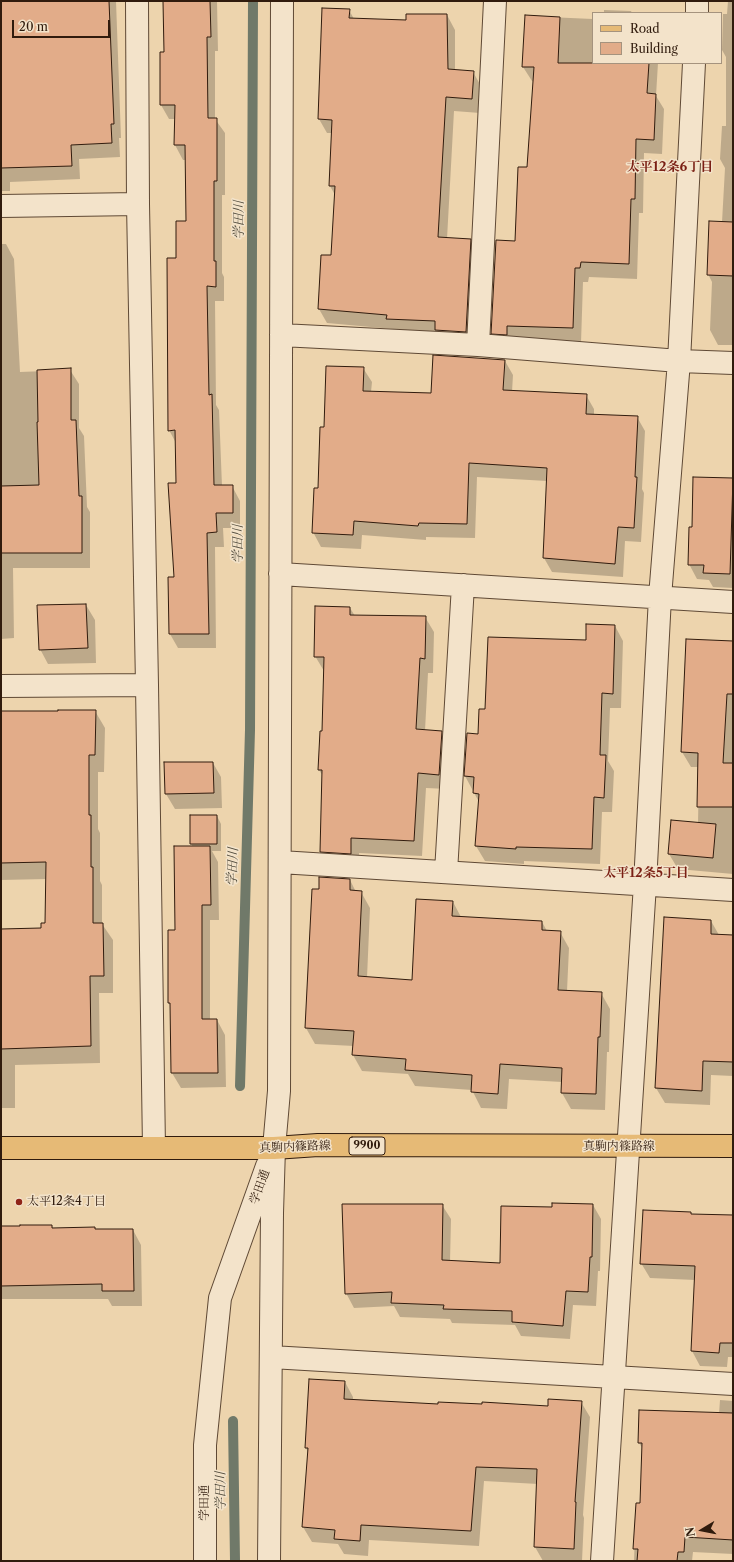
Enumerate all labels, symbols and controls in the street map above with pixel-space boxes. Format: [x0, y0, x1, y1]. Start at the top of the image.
scale bar [14, 12, 112, 38]
legend [592, 12, 722, 64]
text: 20 m [19, 19, 48, 34]
text: Road [630, 21, 660, 36]
text: Building [630, 41, 678, 56]
district label: 太平12条6丁目 [627, 159, 713, 175]
water label: 学田川 [231, 201, 247, 239]
water label: 学田川 [230, 525, 246, 563]
water label: 学田川 [225, 847, 241, 887]
district label: 太平12条5丁目 [603, 865, 689, 881]
road number: 9900 [349, 1137, 385, 1155]
street label: 真駒内篠路線 [259, 1139, 331, 1155]
street label: 真駒内篠路線 [583, 1140, 655, 1154]
street label: 学田通 [247, 1168, 273, 1206]
place label: 太平12条4丁目 [27, 1195, 106, 1209]
marker: 太平12条4丁目 [14, 1197, 24, 1207]
water label: 学田川 [213, 1471, 229, 1511]
street label: 学田通 [198, 1485, 212, 1521]
north arrow [682, 1510, 722, 1550]
text: N [682, 1526, 698, 1538]

